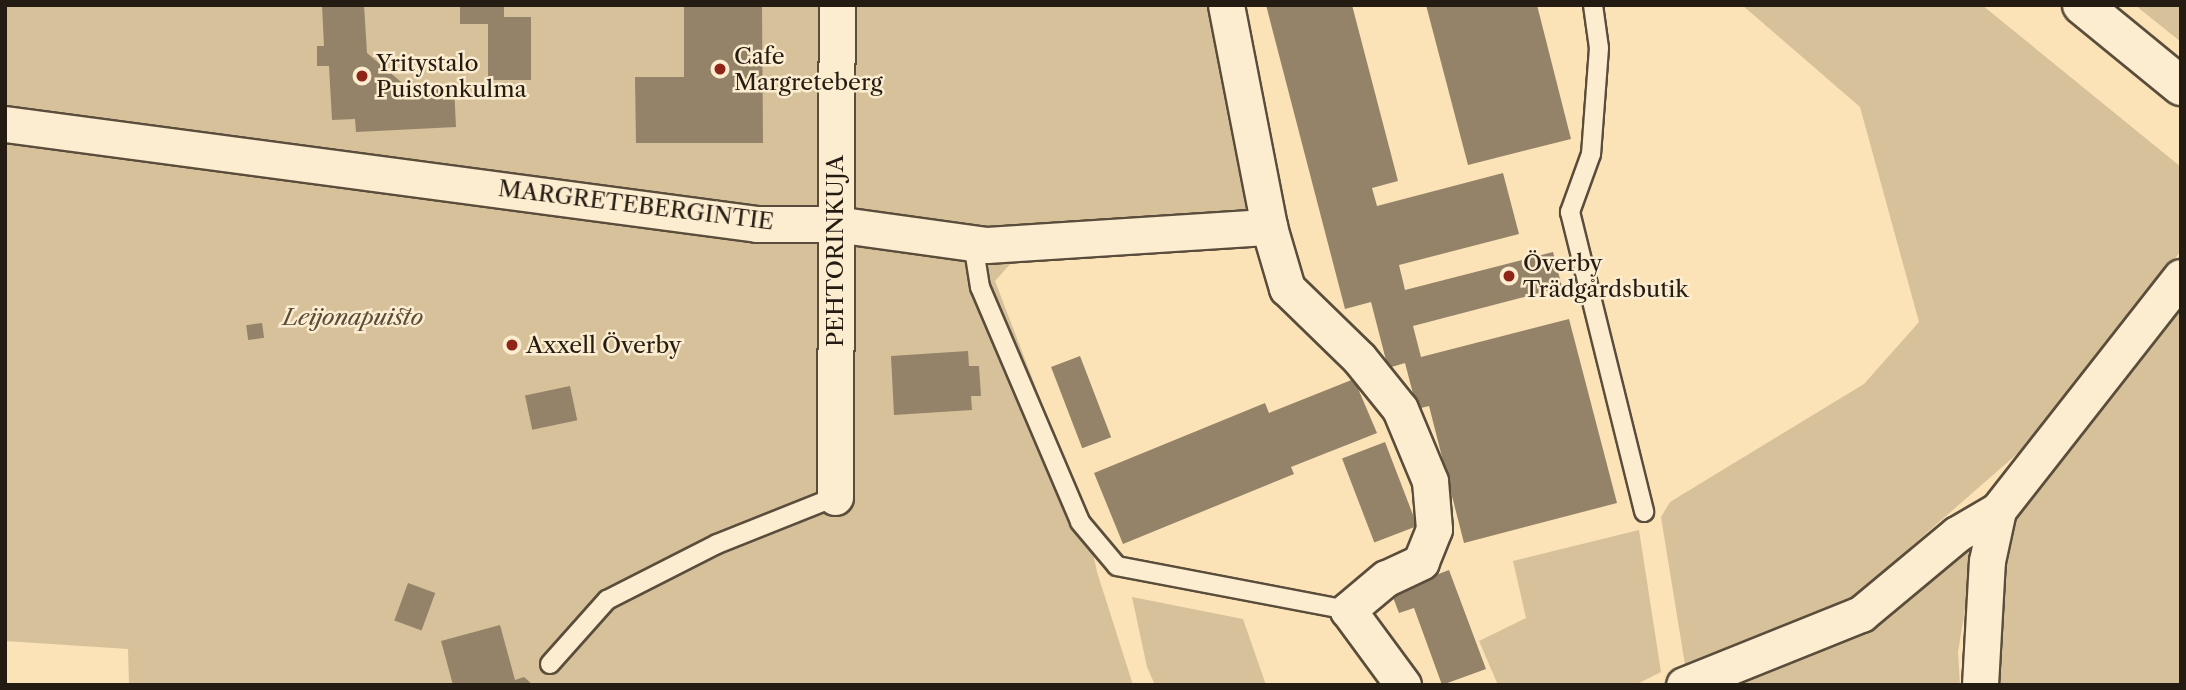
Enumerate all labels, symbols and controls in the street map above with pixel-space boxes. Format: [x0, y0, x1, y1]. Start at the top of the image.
place label: Cafe Margreteberg [734, 42, 883, 96]
place label: Yritystalo Puistonkulma [376, 49, 527, 103]
marker: Cafe Margreteberg [712, 61, 728, 77]
marker: Yritystalo Puistonkulma [354, 68, 370, 84]
street label: PEHTORINKUJA [821, 155, 849, 347]
street label: MARGRETEBERGINTIE [497, 174, 775, 236]
place label: Överby Trädgårdsbutik [1523, 249, 1689, 303]
marker: Överby Trädgårdsbutik [1501, 268, 1517, 284]
park label: Leijonapuisto [283, 303, 423, 331]
place label: Axxell Överby [526, 331, 682, 359]
marker: Axxell Överby [504, 337, 520, 353]

